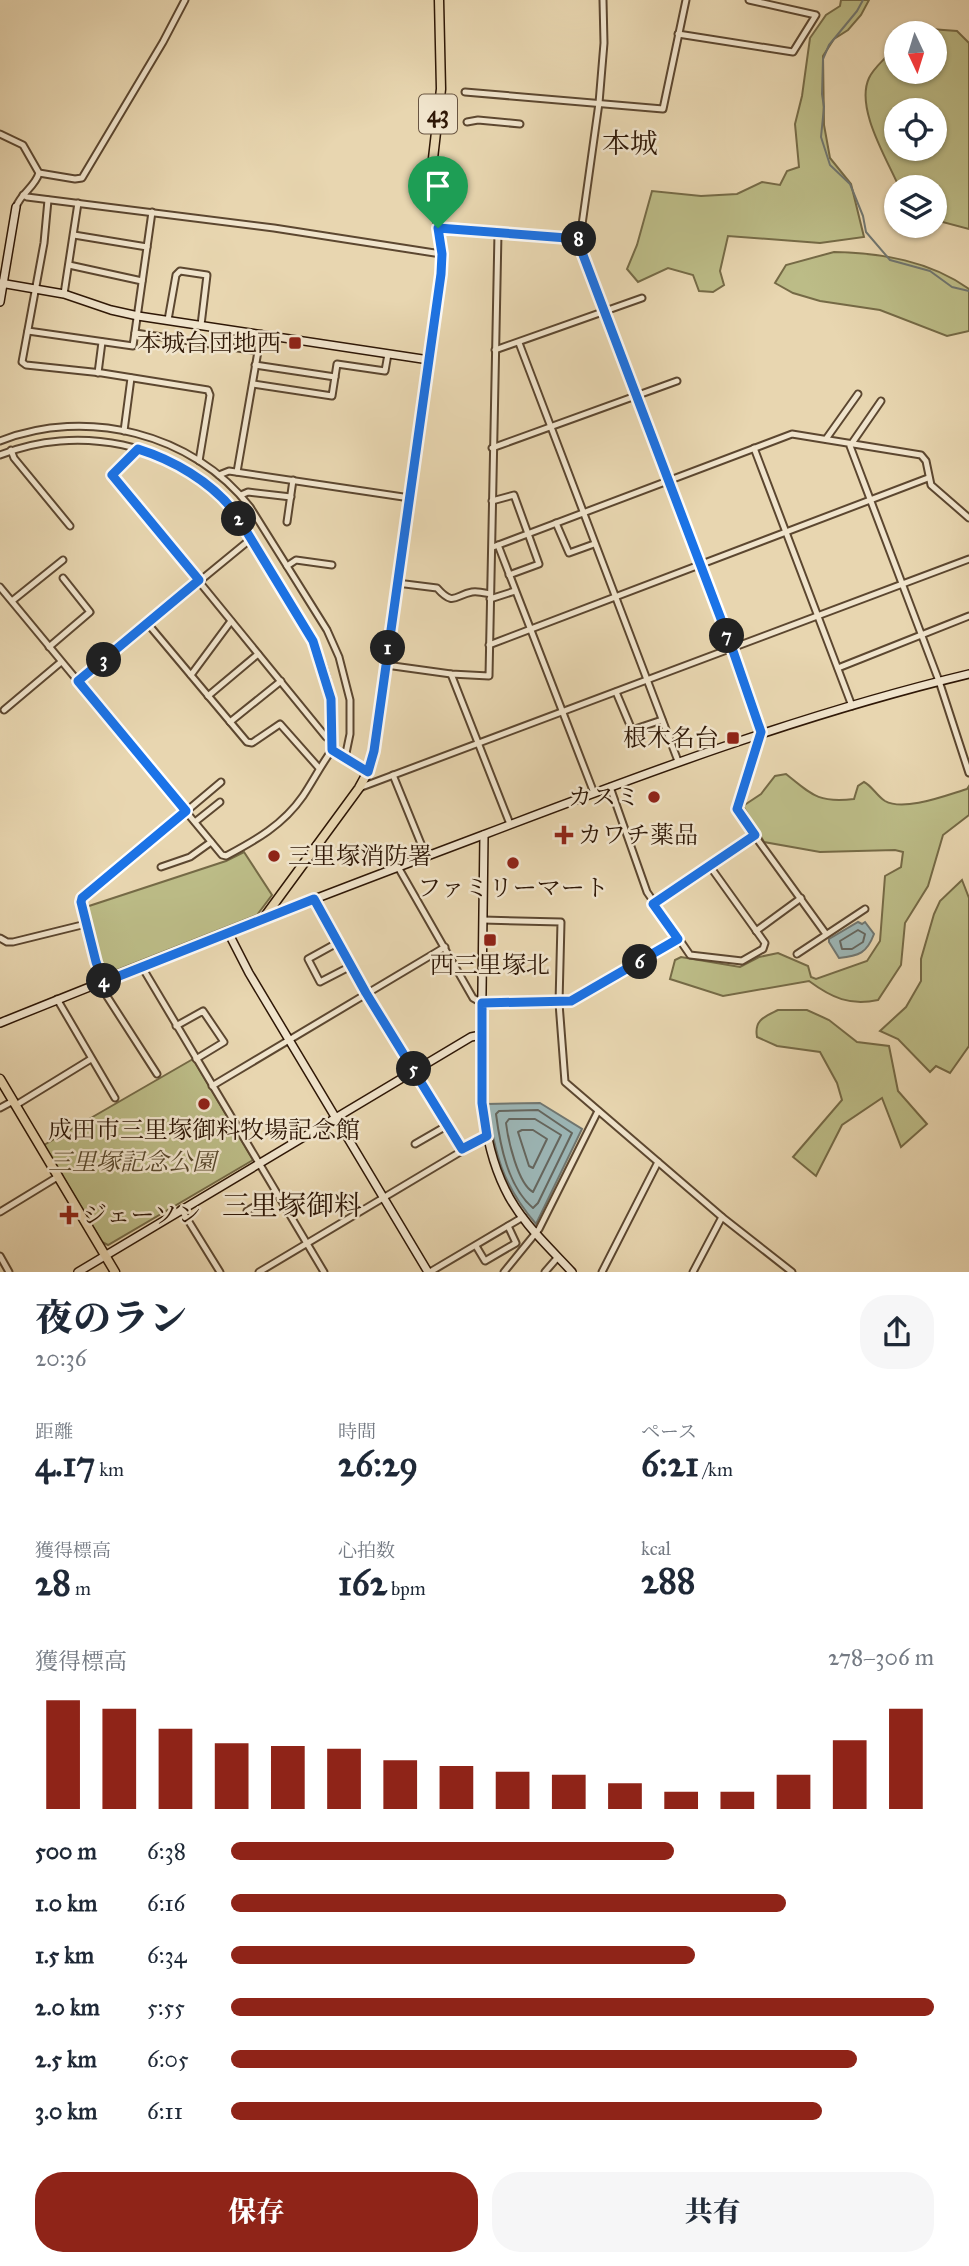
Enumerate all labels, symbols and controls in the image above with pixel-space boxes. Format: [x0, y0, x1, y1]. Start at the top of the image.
north arrow [884, 21, 947, 84]
map controls [884, 21, 947, 238]
road number: 43 [419, 94, 457, 134]
button: locate [884, 98, 947, 161]
district label: 本城 [602, 126, 658, 161]
pin [408, 156, 468, 228]
icon: arrive [419, 167, 457, 205]
button: layers [884, 175, 947, 238]
pin: 8 [562, 222, 596, 256]
text: 8 [573, 227, 584, 250]
place label: 本城台団地西 [137, 328, 281, 358]
marker: 本城台団地西 [287, 335, 303, 351]
pin: 2 [222, 502, 256, 536]
text: 2 [234, 507, 243, 530]
pin: 7 [710, 618, 744, 654]
text: 7 [721, 624, 732, 647]
pin: 1 [370, 630, 406, 666]
text: 1 [384, 636, 391, 659]
pin: 3 [86, 642, 122, 678]
text: 3 [100, 648, 107, 671]
place label: 根木名台 [623, 723, 719, 753]
marker: 根木名台 [725, 730, 741, 746]
place label: カスミ [568, 782, 640, 812]
marker: カスミ [646, 789, 662, 805]
place label: カワチ薬品 [578, 820, 698, 850]
marker: カワチ薬品 [556, 827, 572, 843]
place label: 三里塚消防署 [288, 841, 432, 871]
marker: 三里塚消防署 [266, 848, 282, 864]
marker: ファミリーマート [505, 855, 521, 871]
place label: ファミリーマート [417, 873, 609, 903]
marker: 西三里塚北 [482, 932, 498, 948]
pin: 6 [622, 944, 658, 979]
place label: 西三里塚北 [430, 950, 550, 980]
text: 6 [635, 950, 644, 973]
pin: 4 [86, 964, 122, 998]
text: 4 [98, 969, 109, 992]
pin: 5 [396, 1052, 432, 1086]
text: 5 [409, 1057, 418, 1080]
marker: 成田市三里塚御料牧場記念館 [196, 1096, 212, 1112]
place label: 成田市三里塚御料牧場記念館 [48, 1115, 360, 1145]
park label: 三里塚記念公園 [48, 1147, 220, 1177]
district label: 三里塚御料 [222, 1188, 362, 1223]
place label: ジェーソン [83, 1200, 202, 1230]
marker: ジェーソン [61, 1207, 77, 1223]
text: 夜のラン [35, 1295, 187, 1341]
button: share [860, 1295, 934, 1369]
text: 20:36 [35, 1344, 87, 1372]
text: 距離 [35, 1420, 73, 1443]
text: 時間 [338, 1420, 376, 1443]
text: ペース [641, 1420, 697, 1443]
text: 4.17 [35, 1443, 95, 1486]
text: 26:29 [338, 1443, 418, 1486]
text: 6:21 [641, 1443, 699, 1486]
text: km [95, 1458, 124, 1481]
text: /km [699, 1458, 733, 1481]
text: kcal [641, 1537, 671, 1560]
text: 獲得標高 [35, 1539, 111, 1562]
text: 心拍数 [338, 1539, 395, 1562]
text: 288 [641, 1560, 695, 1603]
text: 28 [35, 1562, 71, 1605]
text: 162 [338, 1562, 387, 1605]
text: m [71, 1577, 91, 1600]
text: bpm [387, 1577, 426, 1600]
text: 278–306 m [828, 1643, 934, 1671]
text: 獲得標高 [35, 1647, 127, 1675]
text: 500 m [35, 1837, 97, 1865]
text: 6:38 [147, 1837, 186, 1865]
text: 1.0 km [35, 1889, 97, 1917]
text: 6:16 [147, 1889, 185, 1917]
text: 1.5 km [35, 1941, 94, 1969]
text: 6:34 [147, 1941, 187, 1969]
text: 2.0 km [35, 1993, 100, 2021]
text: 5:55 [147, 1993, 185, 2021]
text: 2.5 km [35, 2045, 97, 2073]
text: 6:05 [147, 2045, 189, 2073]
text: 3.0 km [35, 2097, 97, 2125]
text: 6:11 [147, 2097, 183, 2125]
button: 保存 [35, 2172, 478, 2252]
button: 共有 [492, 2172, 934, 2252]

